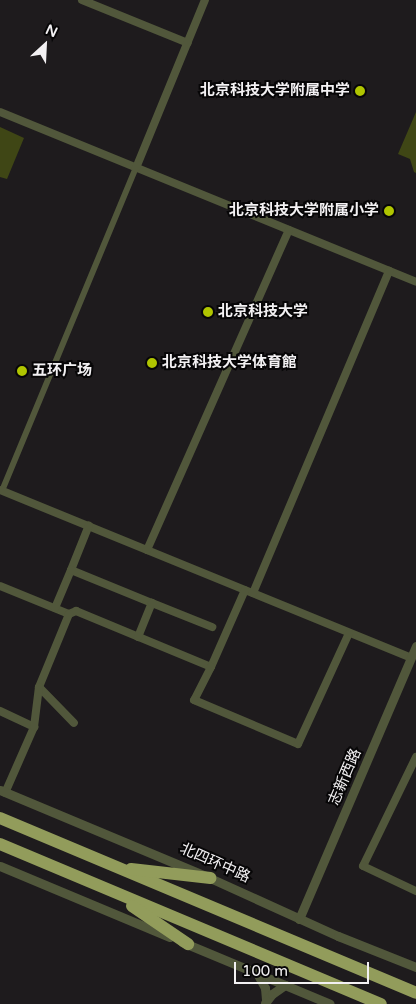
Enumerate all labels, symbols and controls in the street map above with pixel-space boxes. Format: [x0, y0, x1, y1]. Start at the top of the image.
north arrow [20, 20, 70, 70]
text: N [43, 21, 60, 41]
place label: 北京科技大学附属中学 [200, 82, 350, 100]
marker: 北京科技大学附属中学 [354, 85, 366, 97]
place label: 北京科技大学附属小学 [229, 202, 379, 220]
marker: 北京科技大学附属小学 [383, 205, 395, 217]
place label: 北京科技大学 [218, 303, 308, 321]
marker: 北京科技大学 [202, 306, 214, 318]
place label: 北京科技大学体育館 [162, 354, 297, 372]
marker: 北京科技大学体育館 [146, 357, 158, 369]
place label: 五环广场 [32, 362, 92, 380]
marker: 五环广场 [16, 365, 28, 377]
street label: 志新西路 [325, 746, 365, 808]
street label: 北四环中路 [177, 840, 253, 886]
scale bar [236, 952, 371, 984]
text: 100 m [242, 962, 288, 980]

